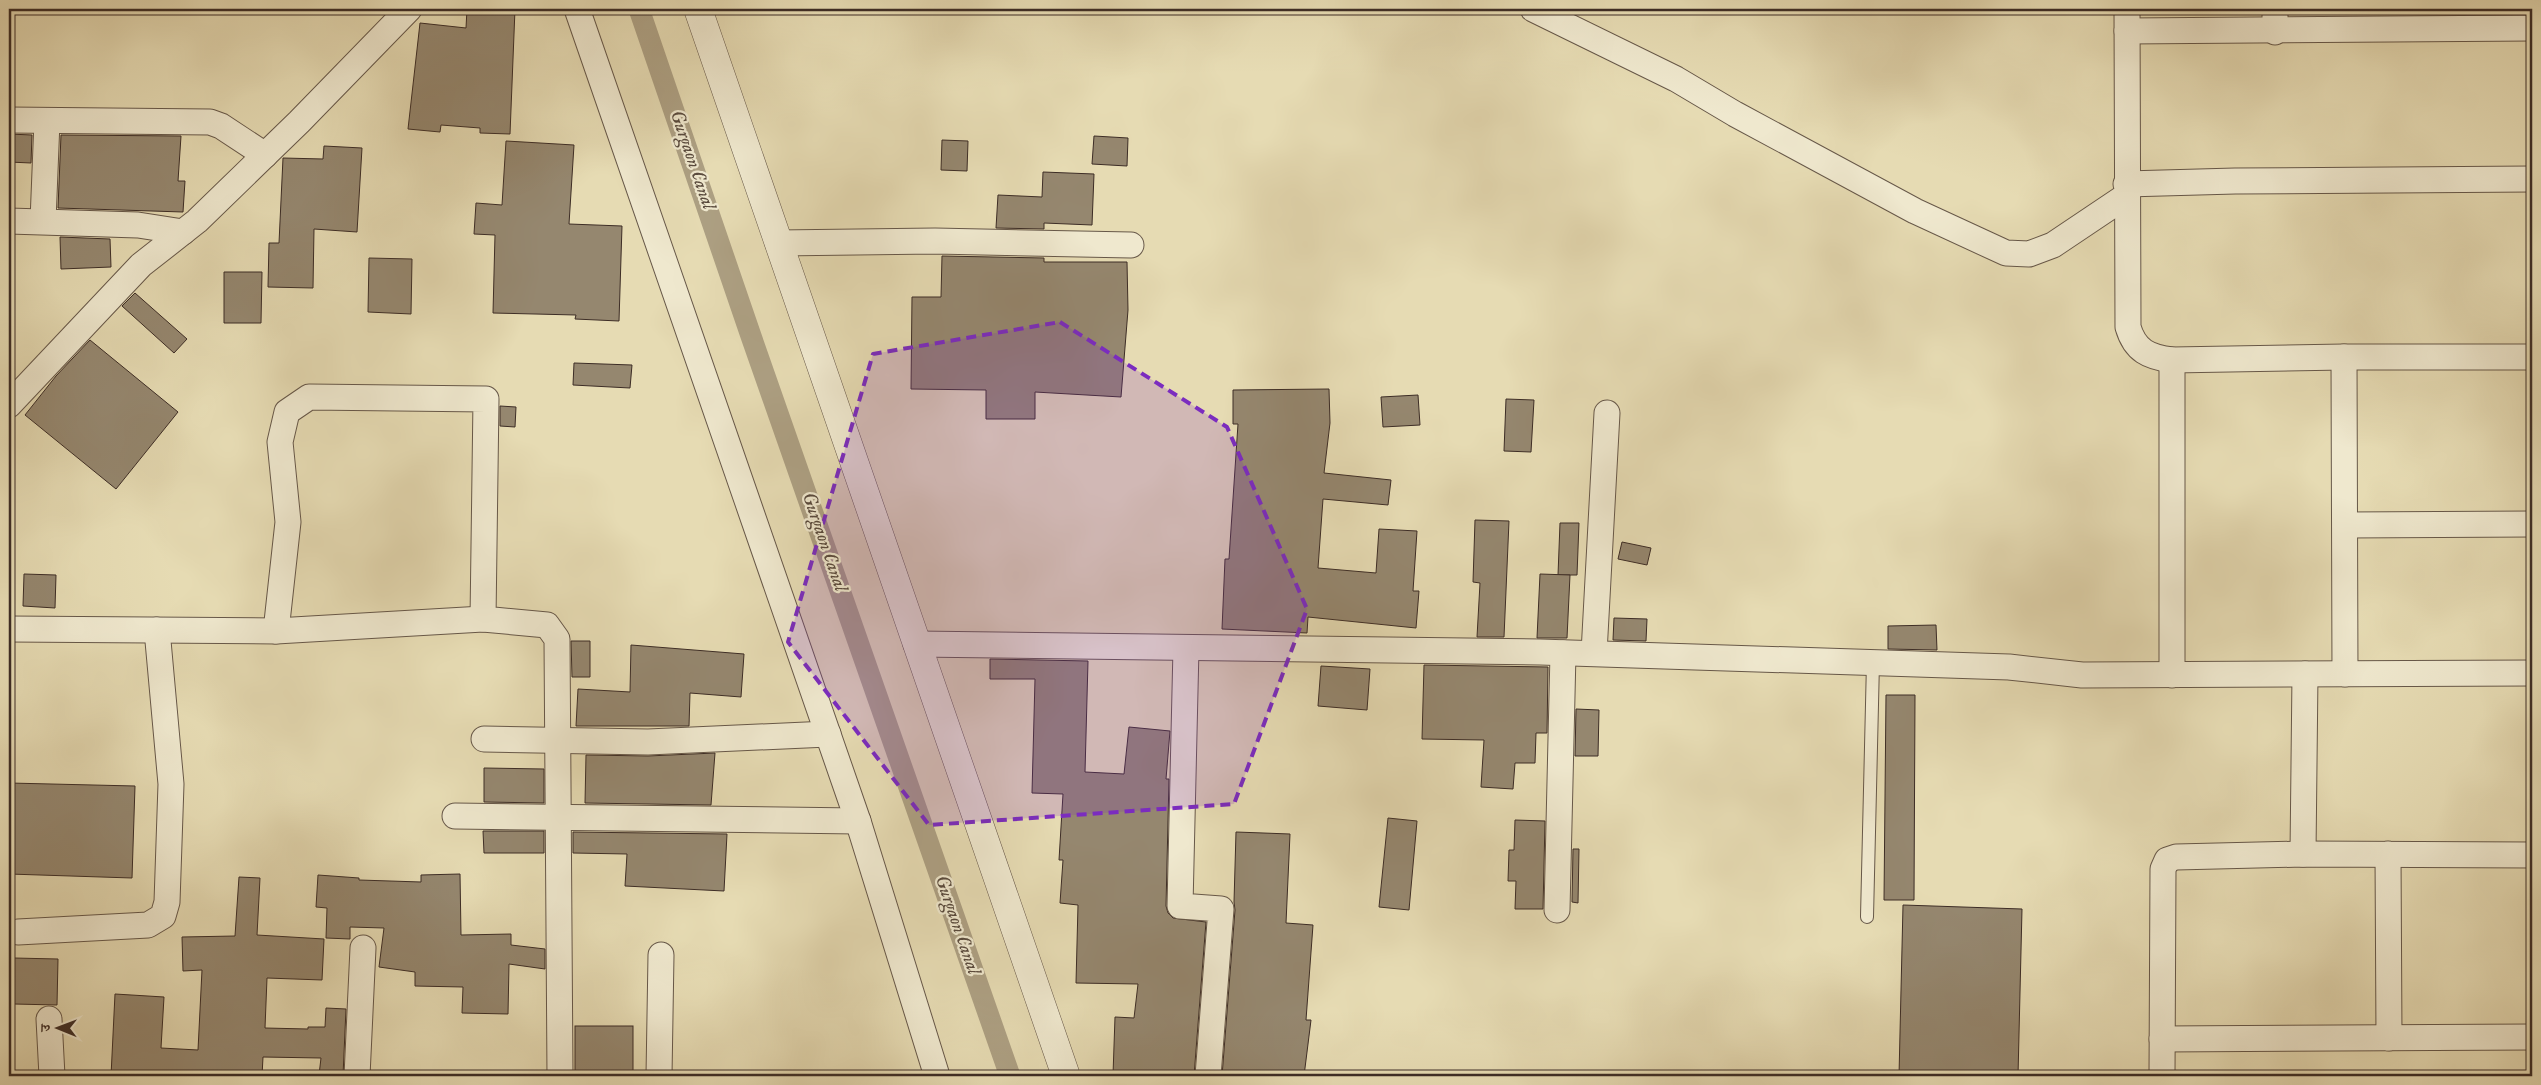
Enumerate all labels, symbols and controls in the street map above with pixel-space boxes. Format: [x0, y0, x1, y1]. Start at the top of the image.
water label: Gurgaon Canal [664, 107, 721, 214]
water label: Gurgaon Canal [796, 489, 853, 596]
water label: Gurgaon Canal [929, 872, 986, 979]
north arrow [32, 1002, 82, 1052]
text: उ [37, 1023, 55, 1033]

